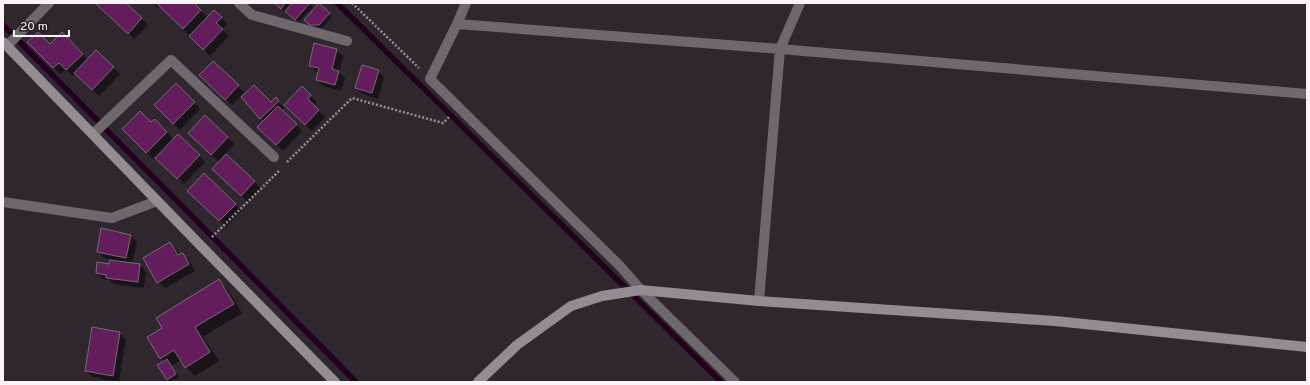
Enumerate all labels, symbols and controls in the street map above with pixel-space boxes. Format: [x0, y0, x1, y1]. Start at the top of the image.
scale bar [14, 12, 69, 38]
text: 20 m [20, 19, 48, 35]

